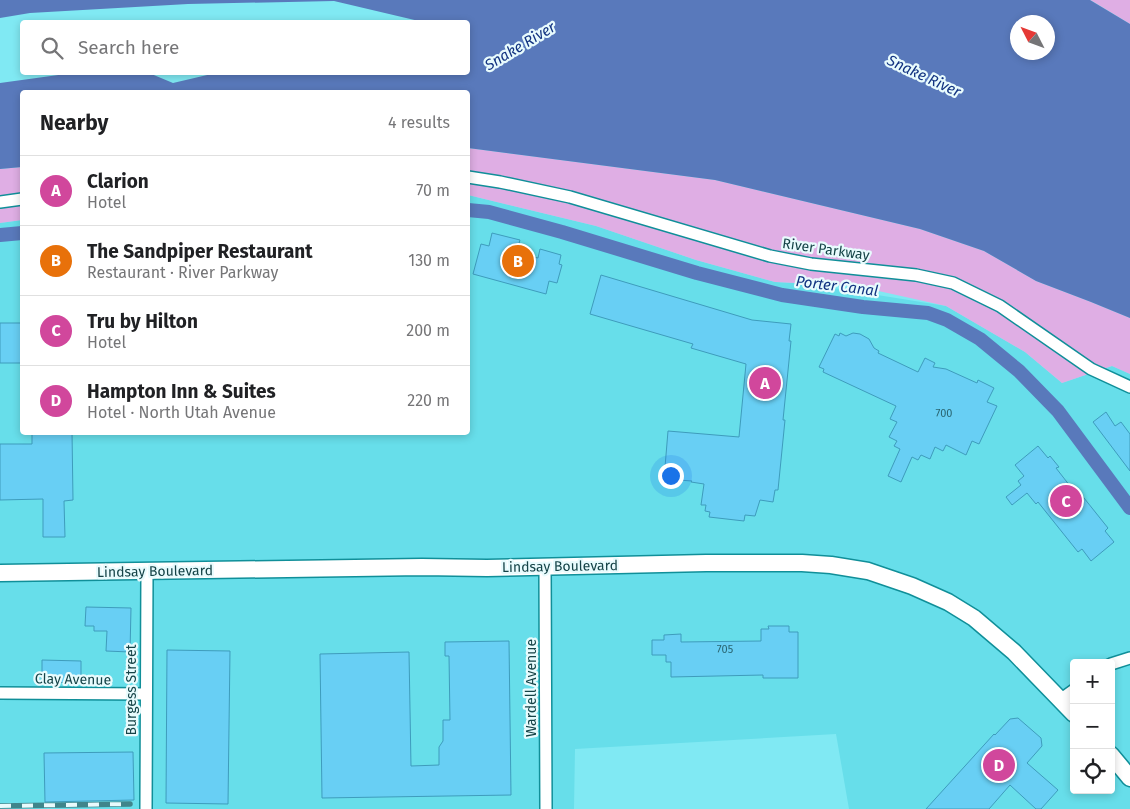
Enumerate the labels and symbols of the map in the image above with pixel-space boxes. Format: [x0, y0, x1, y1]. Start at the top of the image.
north arrow [1010, 15, 1055, 60]
water label: Snake River [481, 17, 560, 75]
water label: Snake River [883, 51, 965, 101]
street label: River Parkway [781, 235, 871, 264]
pin: B [502, 242, 534, 280]
water label: Porter Canal [795, 272, 879, 300]
pin: A [749, 364, 781, 402]
house number: 700 [935, 407, 953, 420]
your location [658, 463, 684, 489]
pin: C [1050, 482, 1082, 520]
street label: Lindsay Boulevard [502, 557, 618, 576]
street label: Lindsay Boulevard [97, 562, 213, 581]
street label: Wardell Avenue [523, 639, 540, 737]
street label: Burgess Street [123, 643, 140, 736]
house number: 705 [717, 643, 734, 656]
street label: Clay Avenue [35, 670, 111, 689]
pin: D [983, 746, 1015, 784]

